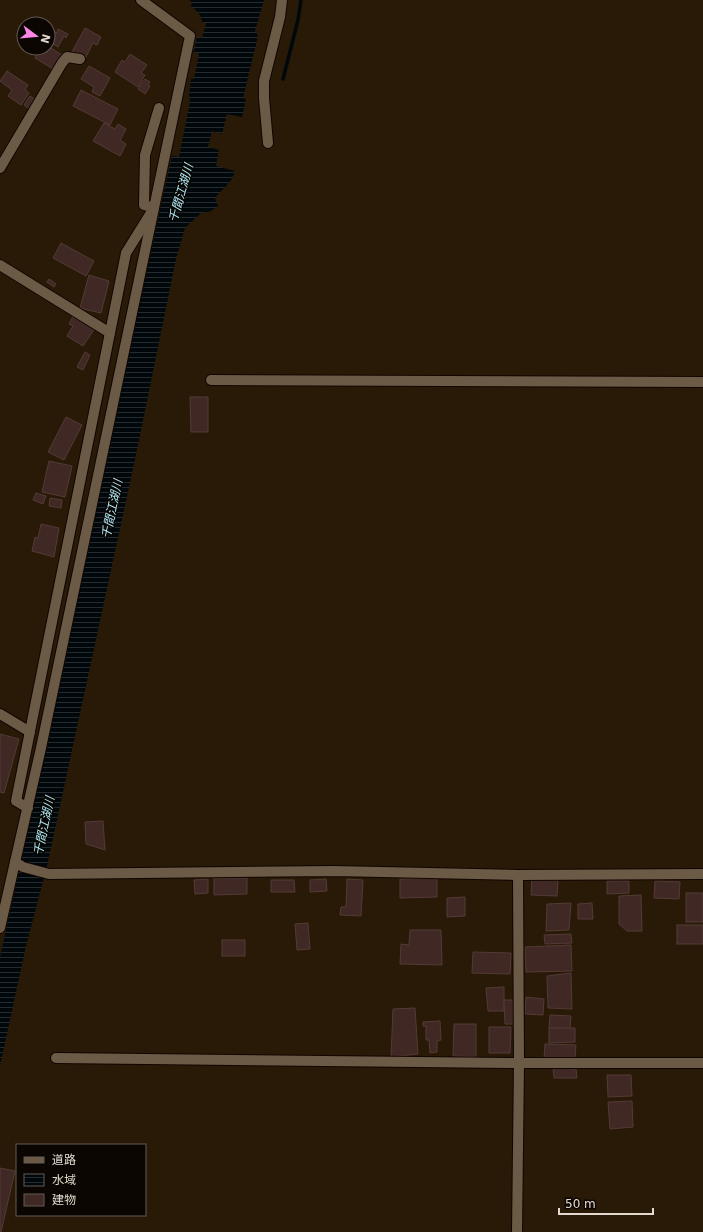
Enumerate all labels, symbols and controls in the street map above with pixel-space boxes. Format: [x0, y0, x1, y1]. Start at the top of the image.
north arrow [16, 16, 56, 56]
text: N [38, 32, 53, 45]
water label: 千間江湖川 [166, 160, 197, 224]
water label: 千間江湖川 [99, 476, 125, 540]
water label: 千間江湖川 [31, 793, 57, 857]
legend [16, 1144, 146, 1216]
text: 道路 [52, 1153, 76, 1167]
text: 水域 [52, 1173, 76, 1187]
scale bar [559, 1190, 653, 1216]
text: 建物 [52, 1193, 76, 1207]
text: 50 m [565, 1197, 596, 1211]

